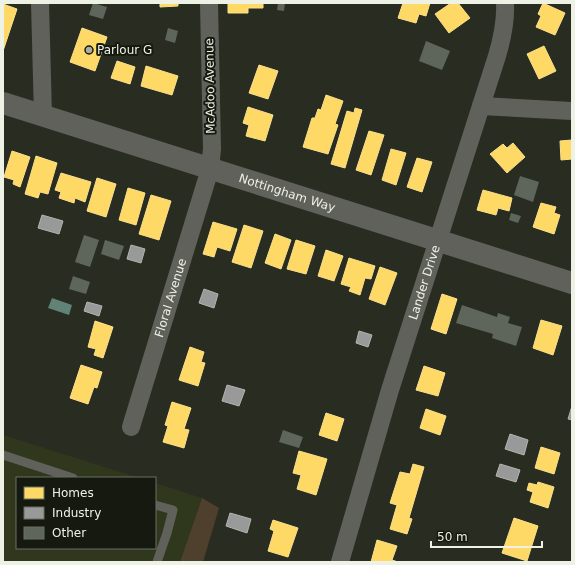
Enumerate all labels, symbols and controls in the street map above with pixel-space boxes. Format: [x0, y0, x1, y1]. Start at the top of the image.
street label: McAdoo Avenue [202, 38, 218, 134]
place label: Parlour G [97, 43, 152, 57]
marker: Parlour G [84, 45, 94, 55]
street label: Nottingham Way [237, 171, 337, 215]
street label: Lander Drive [406, 243, 443, 322]
street label: Floral Avenue [152, 257, 189, 339]
legend [16, 477, 156, 549]
text: Homes [52, 486, 94, 500]
text: Industry [52, 506, 101, 520]
scale bar [431, 523, 542, 549]
text: Other [52, 526, 86, 540]
text: 50 m [437, 530, 468, 544]

